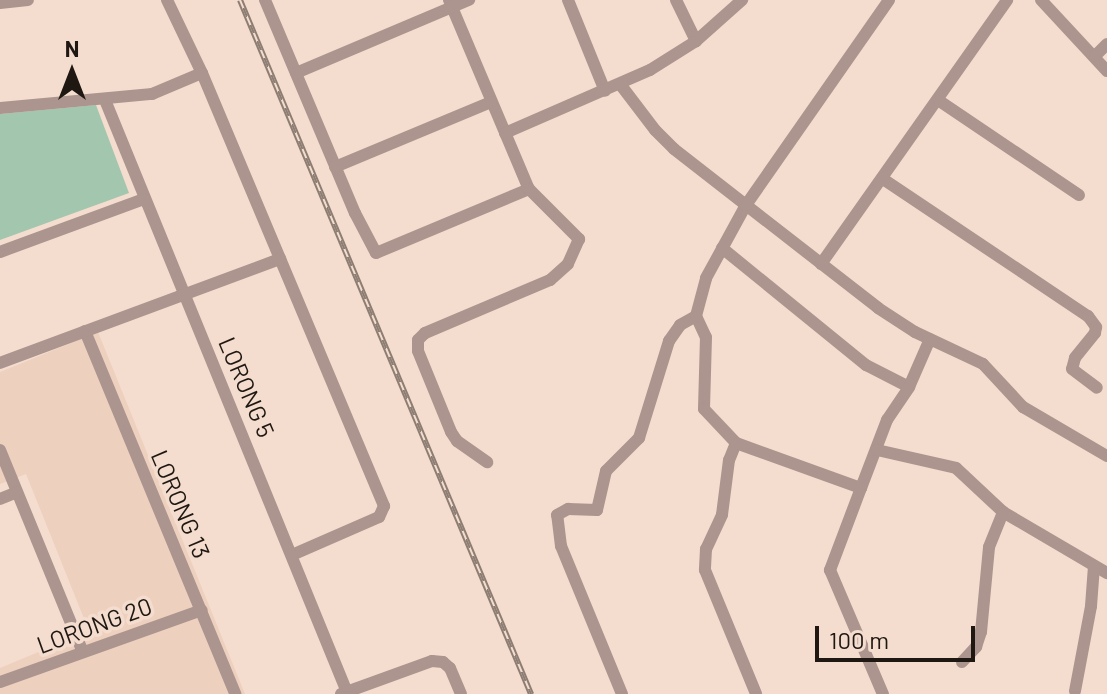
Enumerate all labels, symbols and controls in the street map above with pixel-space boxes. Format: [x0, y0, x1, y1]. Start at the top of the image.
north arrow [32, 32, 112, 112]
text: N [65, 35, 79, 61]
street label: LORONG 5 [213, 333, 281, 441]
street label: LORONG 13 [145, 446, 217, 562]
street label: LORONG 20 [33, 591, 155, 659]
scale bar [819, 610, 979, 660]
text: 100 m [829, 625, 889, 654]

